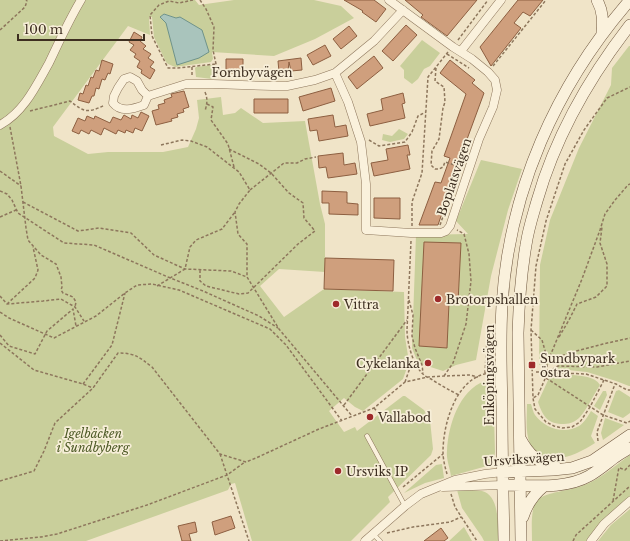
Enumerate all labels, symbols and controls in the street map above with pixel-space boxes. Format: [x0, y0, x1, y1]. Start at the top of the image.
scale bar [18, 16, 144, 42]
text: 100 m [24, 22, 63, 37]
street label: Fornbyvägen [212, 65, 292, 80]
street label: Boplatsvägen [434, 136, 474, 218]
place label: Brotorpshallen [446, 292, 538, 307]
marker: Brotorpshallen [433, 294, 443, 304]
place label: Vittra [343, 297, 379, 312]
marker: Vittra [331, 299, 341, 309]
street label: Enköpingsvägen [482, 325, 497, 425]
place label: Sundbypark östra [540, 351, 616, 380]
place label: Cykelanka [356, 356, 420, 371]
marker: Cykelanka [423, 358, 433, 368]
marker: Sundbypark östra [527, 360, 537, 370]
place label: Vallabod [377, 410, 431, 425]
marker: Vallabod [365, 412, 375, 422]
park label: Igelbäcken i Sundbyberg [57, 426, 131, 455]
street label: Ursviksvägen [483, 449, 565, 469]
place label: Ursviks IP [346, 464, 408, 479]
marker: Ursviks IP [333, 466, 343, 476]

